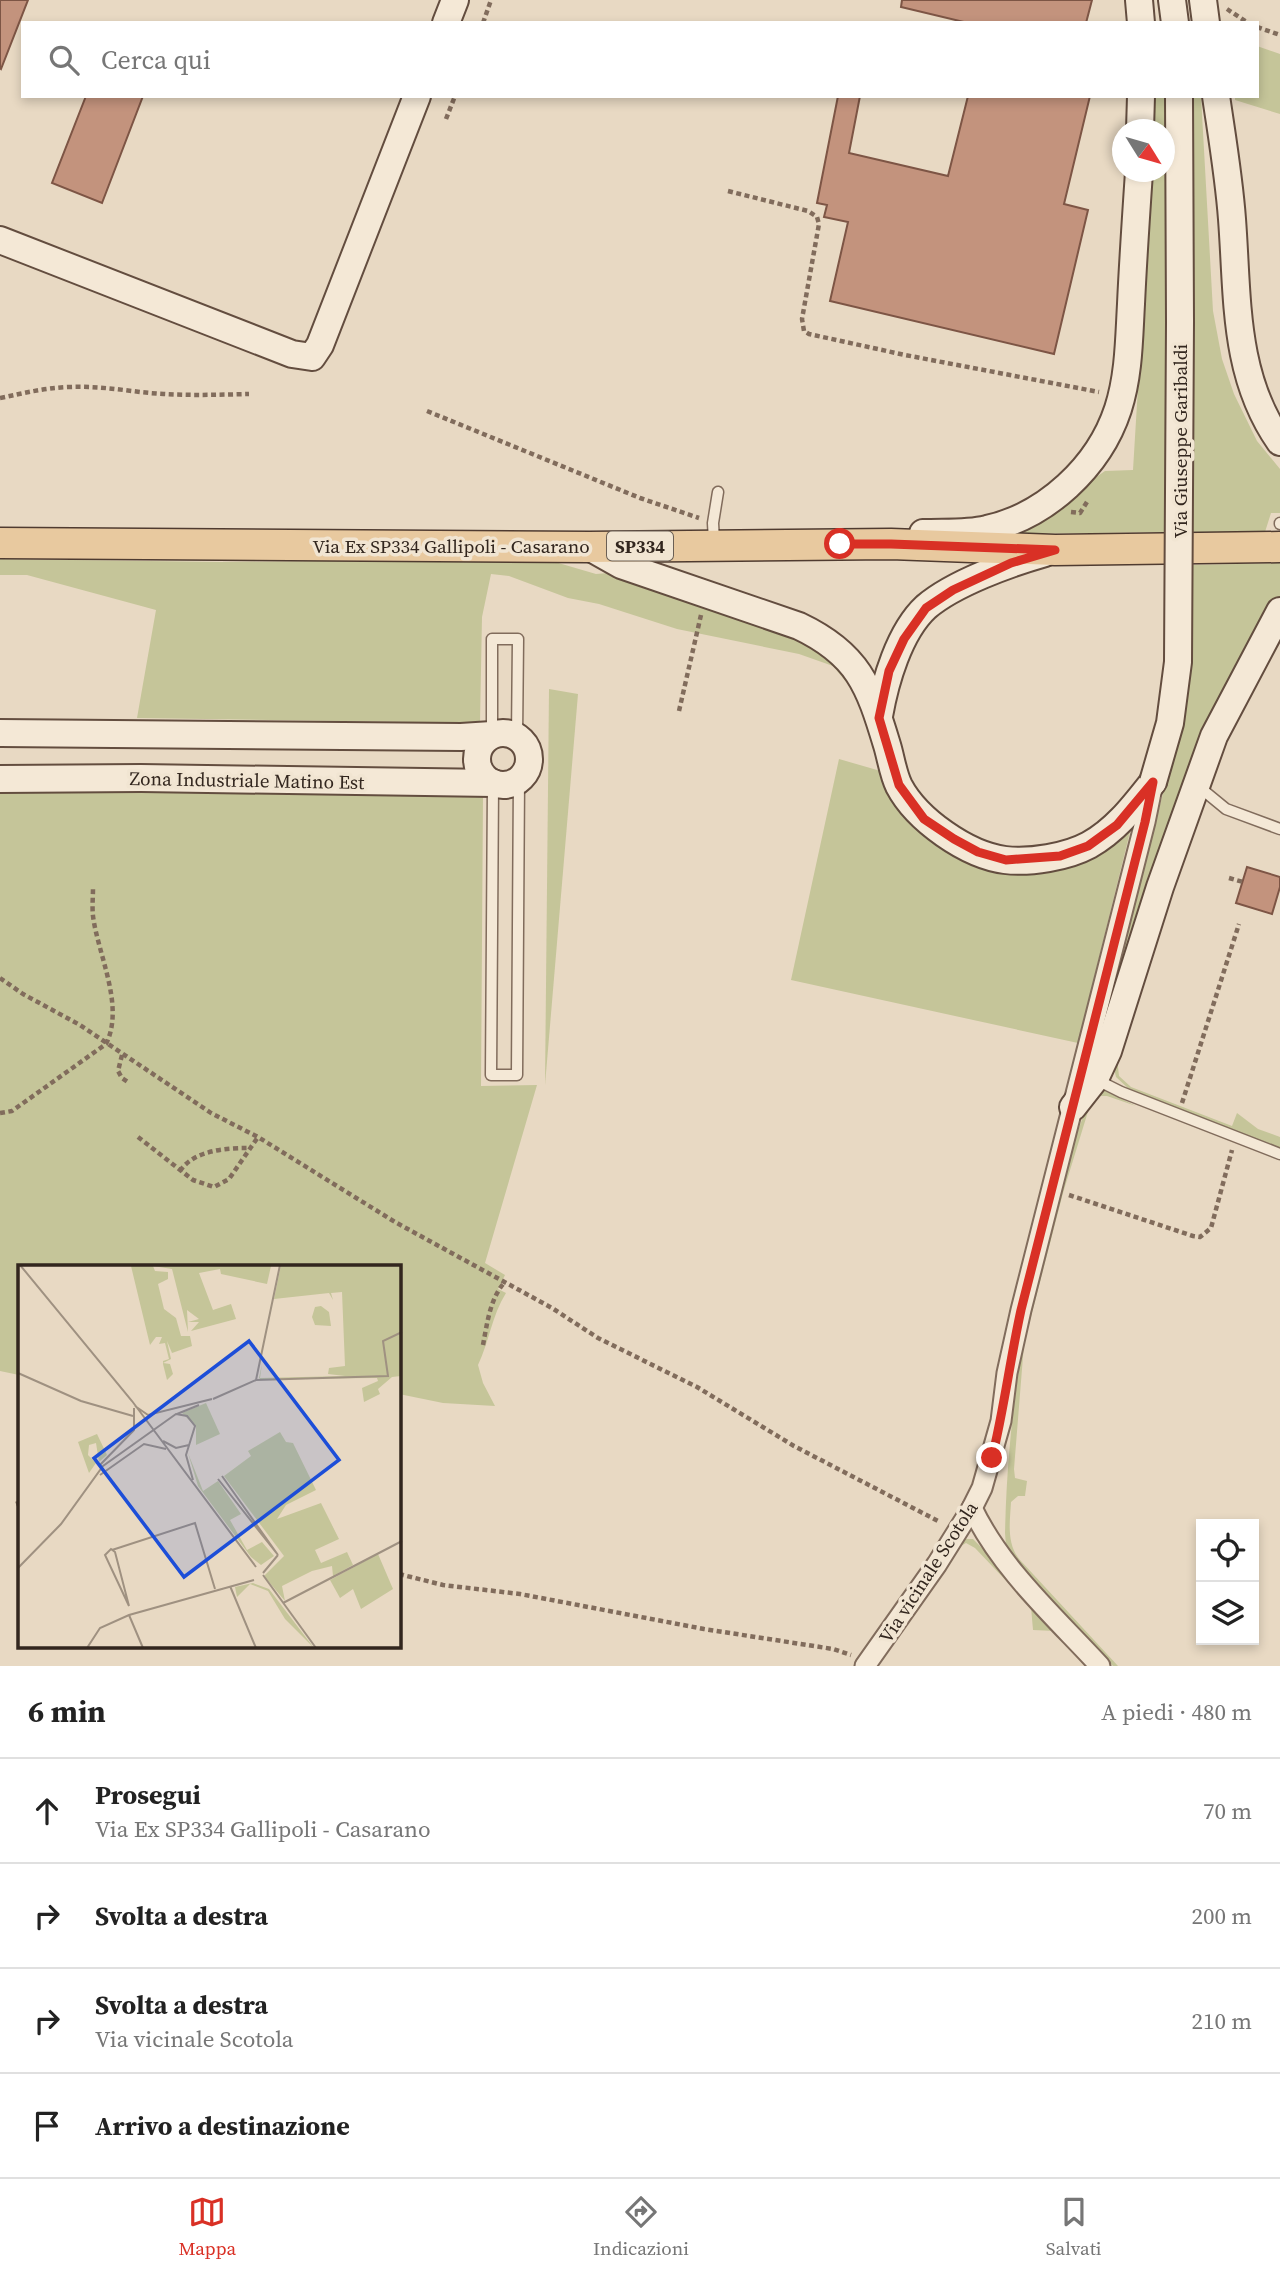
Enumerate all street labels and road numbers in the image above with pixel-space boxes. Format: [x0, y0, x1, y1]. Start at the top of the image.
street label: Via Giuseppe Garibaldi [1167, 343, 1193, 538]
road number: SP334 [607, 532, 673, 560]
street label: Via Ex SP334 Gallipoli - Casarano [312, 533, 590, 559]
street label: Zona Industriale Matino Est [129, 765, 365, 795]
street label: Via vicinale Scotola [872, 1496, 984, 1648]

